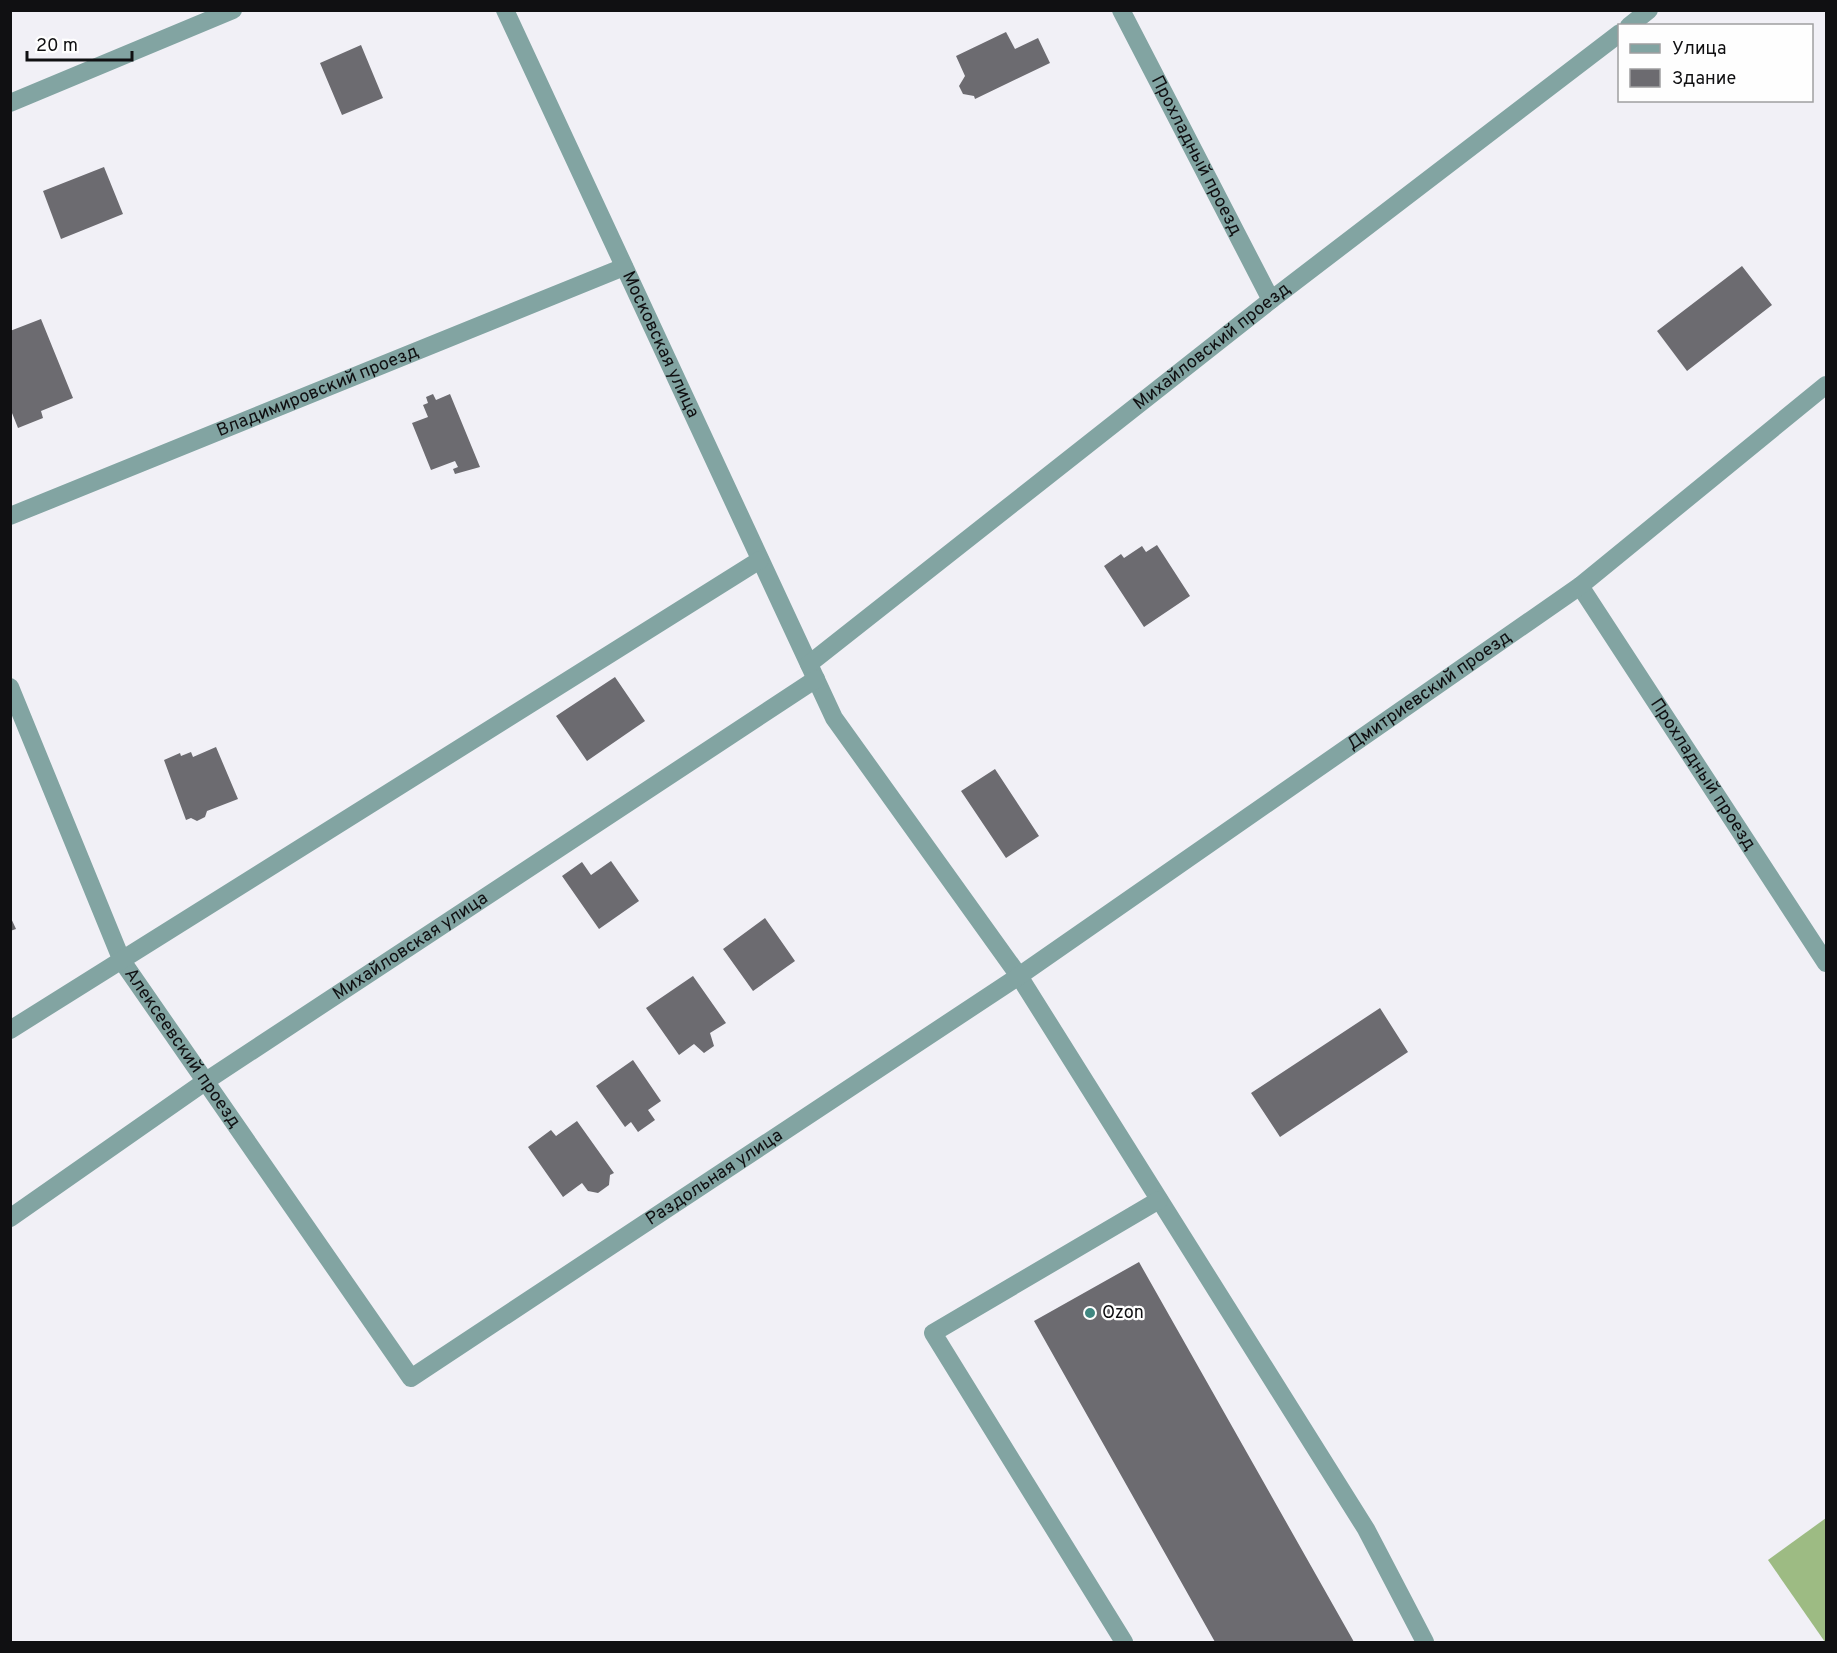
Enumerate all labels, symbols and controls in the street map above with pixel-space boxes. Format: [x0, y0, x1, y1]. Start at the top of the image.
scale bar [27, 24, 132, 62]
legend [1618, 24, 1813, 102]
text: 20 m [36, 35, 78, 58]
text: Улица [1672, 38, 1726, 61]
text: Здание [1672, 68, 1736, 91]
street label: Прохладный проезд [1145, 72, 1247, 240]
street label: Московская улица [617, 268, 704, 422]
street label: Михайловский проезд [1129, 278, 1295, 415]
street label: Владимировский проезд [213, 340, 422, 442]
street label: Дмитриевский проезд [1343, 626, 1516, 756]
street label: Прохладный проезд [1645, 694, 1761, 855]
street label: Михайловская улица [329, 887, 492, 1006]
street label: Алексеевский проезд [119, 964, 246, 1133]
street label: Раздольная улица [642, 1124, 787, 1231]
place label: Ozon [1102, 1302, 1144, 1325]
marker: Ozon [1083, 1306, 1097, 1320]

